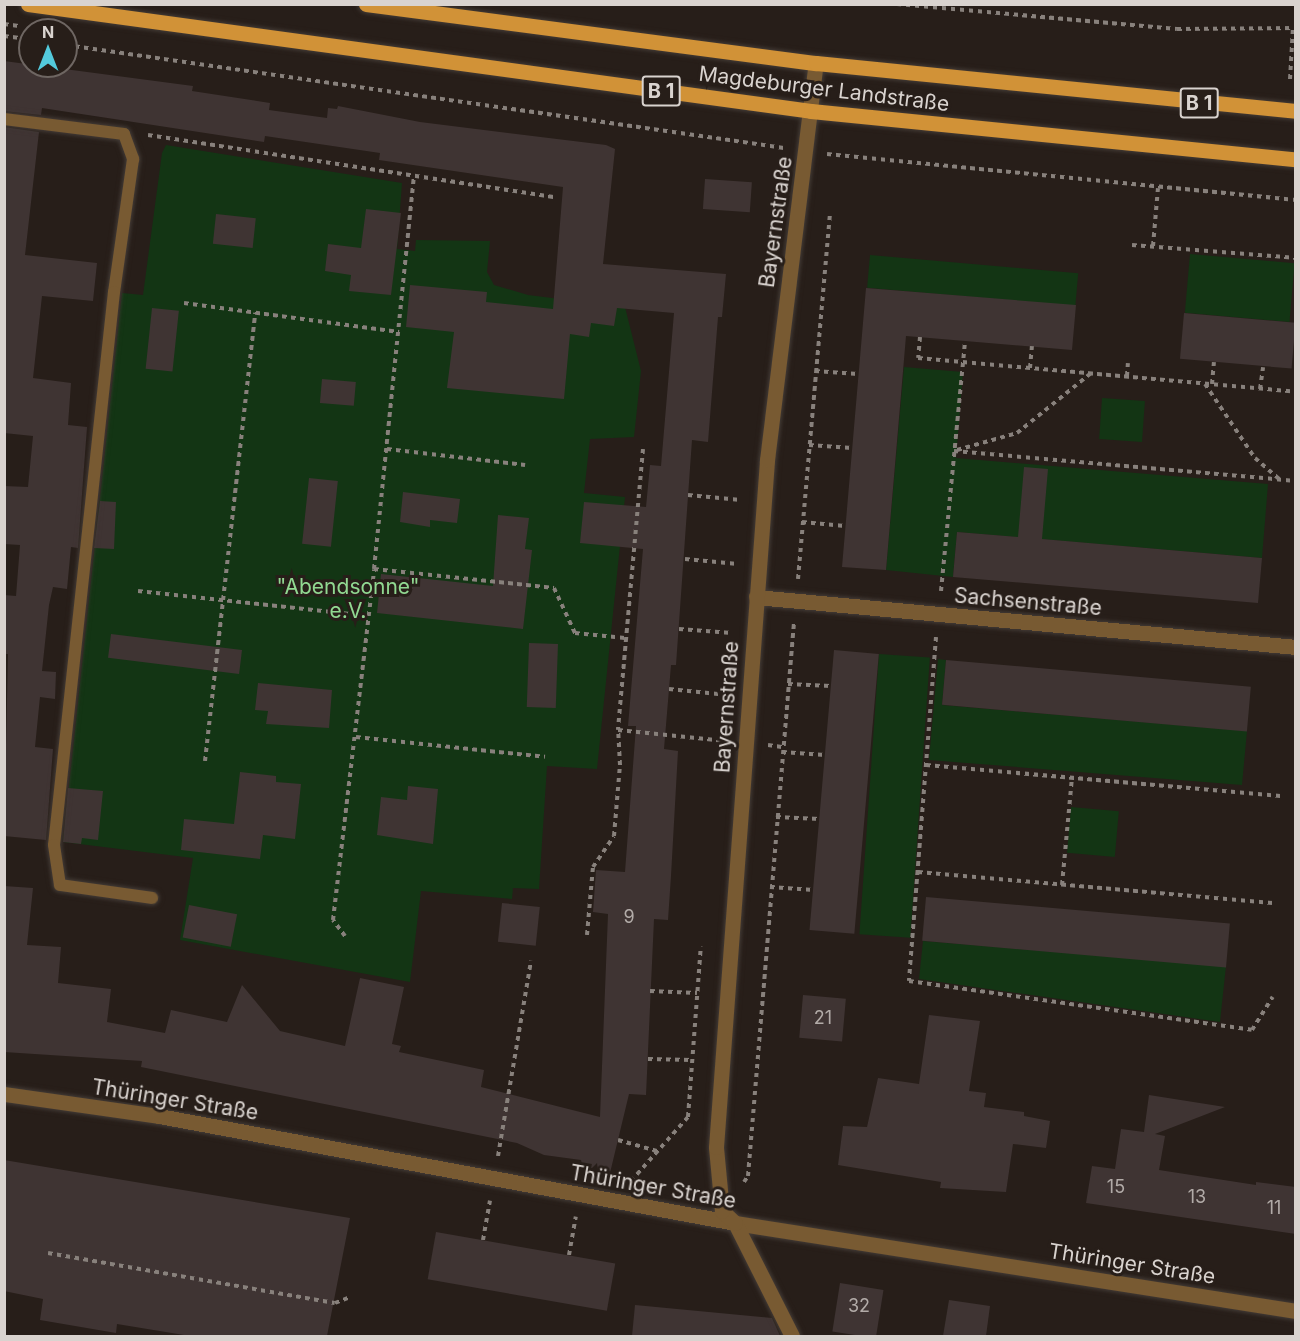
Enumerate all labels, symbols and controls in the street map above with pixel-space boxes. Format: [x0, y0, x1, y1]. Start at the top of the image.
north arrow [18, 18, 78, 78]
text: N [42, 22, 54, 42]
street label: Magdeburger Landstraße [697, 61, 951, 117]
road number: B 1 [642, 74, 680, 108]
road number: B 1 [1180, 86, 1218, 120]
street label: Bayernstraße [754, 155, 798, 289]
park label: "Abendsonne" e.V. [276, 574, 420, 624]
street label: Sachsenstraße [953, 583, 1103, 621]
street label: Bayernstraße [710, 640, 744, 774]
house number: 9 [623, 906, 635, 928]
house number: 21 [814, 1007, 832, 1029]
street label: Thüringer Straße [90, 1074, 260, 1126]
street label: Thüringer Straße [568, 1160, 738, 1214]
house number: 15 [1107, 1176, 1125, 1198]
house number: 13 [1188, 1186, 1206, 1208]
house number: 11 [1267, 1197, 1281, 1219]
street label: Thüringer Straße [1047, 1238, 1217, 1290]
house number: 32 [848, 1295, 870, 1317]

